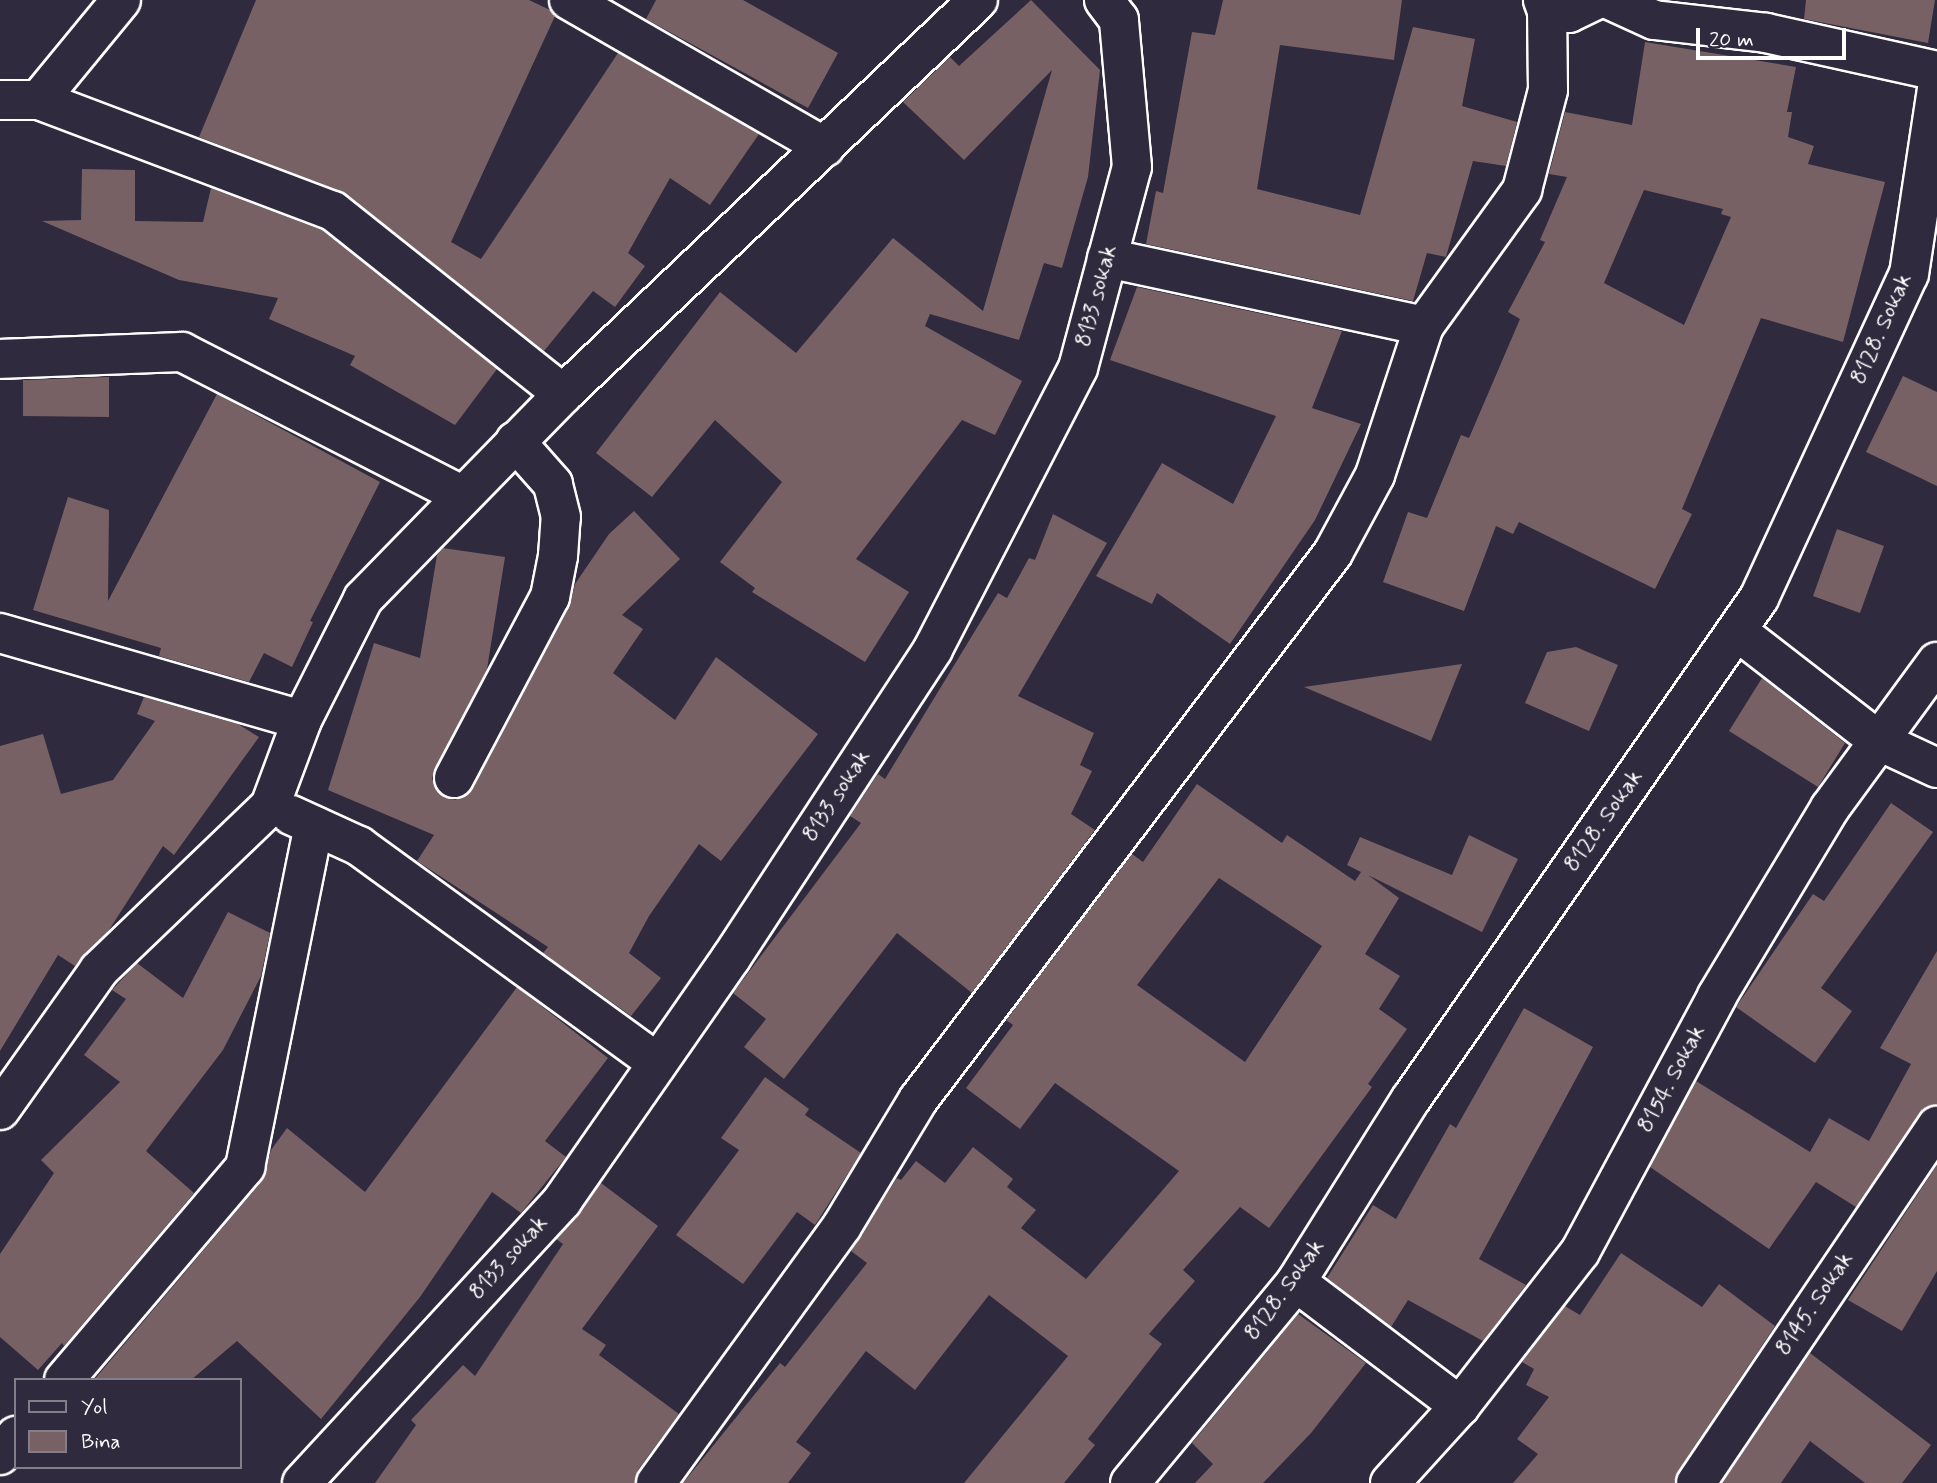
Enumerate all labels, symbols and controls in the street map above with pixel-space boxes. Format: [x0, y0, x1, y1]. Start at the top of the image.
scale bar [1699, 14, 1850, 58]
text: 20 m [1709, 26, 1754, 54]
street label: 8133 sokak [1070, 242, 1124, 350]
street label: 8128. Sokak [1845, 269, 1919, 389]
street label: 8133 sokak [797, 745, 877, 847]
street label: 8128. Sokak [1559, 764, 1649, 878]
street label: 8154. Sokak [1632, 1020, 1712, 1138]
street label: 8133 sokak [464, 1210, 554, 1306]
street label: 8128. Sokak [1239, 1234, 1331, 1346]
street label: 8145. Sokak [1770, 1247, 1860, 1361]
legend [14, 1378, 242, 1469]
text: Yol [81, 1393, 107, 1421]
text: Bina [81, 1428, 121, 1456]

